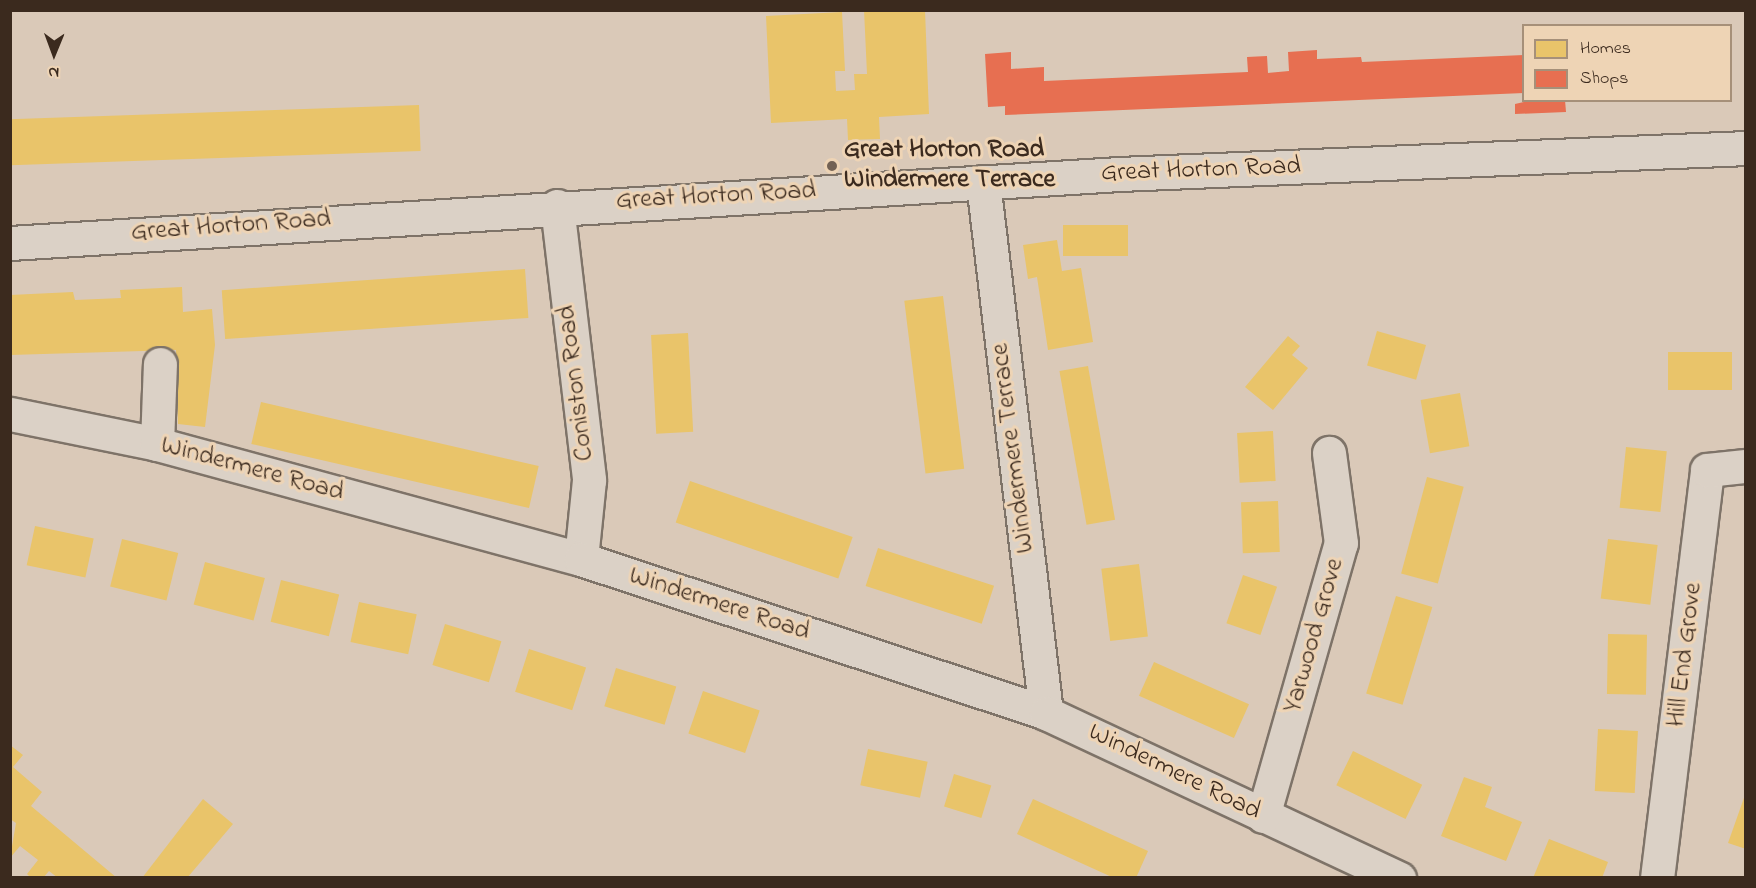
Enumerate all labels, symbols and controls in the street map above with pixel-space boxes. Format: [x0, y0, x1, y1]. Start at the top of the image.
north arrow [24, 24, 84, 84]
legend [1522, 24, 1732, 102]
text: Homes [1580, 36, 1631, 62]
text: N [48, 60, 59, 84]
text: Shops [1580, 66, 1628, 92]
place label: Great Horton Road Windermere Terrace [844, 135, 1055, 196]
street label: Great Horton Road [1100, 152, 1302, 190]
marker: Great Horton Road Windermere Terrace [825, 159, 839, 173]
street label: Great Horton Road [615, 176, 817, 218]
street label: Great Horton Road [130, 204, 332, 250]
street label: Coniston Road [552, 303, 602, 463]
street label: Windermere Terrace [986, 341, 1042, 555]
street label: Windermere Road [157, 431, 347, 509]
street label: Yarwood Grove [1278, 555, 1352, 717]
street label: Windermere Road [625, 561, 813, 649]
street label: Hill End Grove [1662, 581, 1710, 729]
street label: Windermere Road [1083, 718, 1265, 828]

